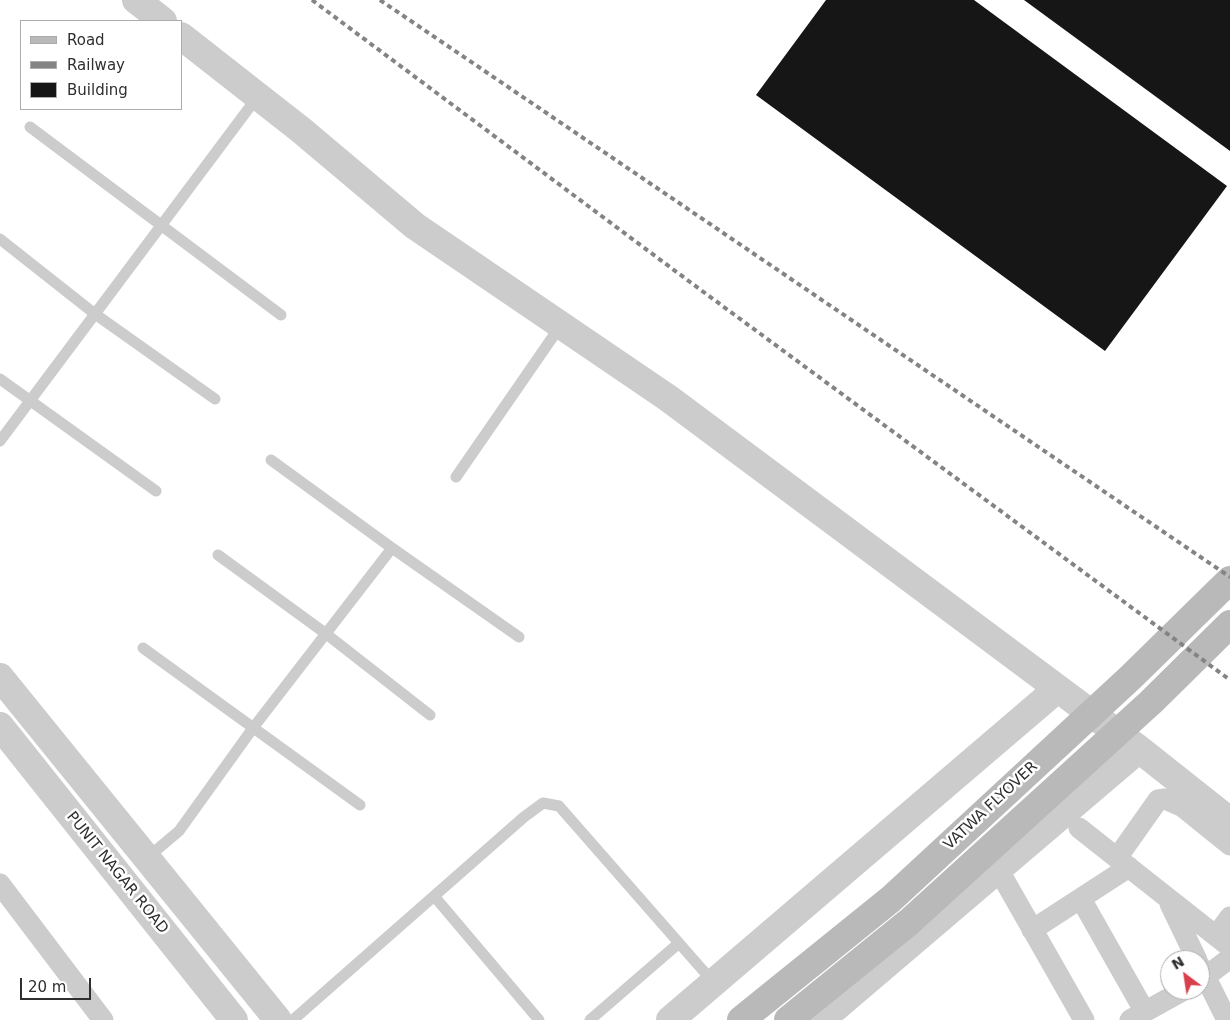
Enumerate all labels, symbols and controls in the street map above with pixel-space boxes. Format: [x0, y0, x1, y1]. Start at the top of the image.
legend [20, 20, 182, 110]
text: Road [67, 31, 105, 49]
text: Railway [67, 56, 125, 74]
text: Building [67, 81, 128, 99]
street label: VATWA FLYOVER [940, 758, 1042, 854]
street label: PUNIT NAGAR ROAD [62, 808, 172, 938]
north arrow [1160, 950, 1210, 1000]
text: N [1169, 953, 1187, 973]
scale bar [22, 968, 94, 1000]
text: 20 m [28, 978, 66, 996]

